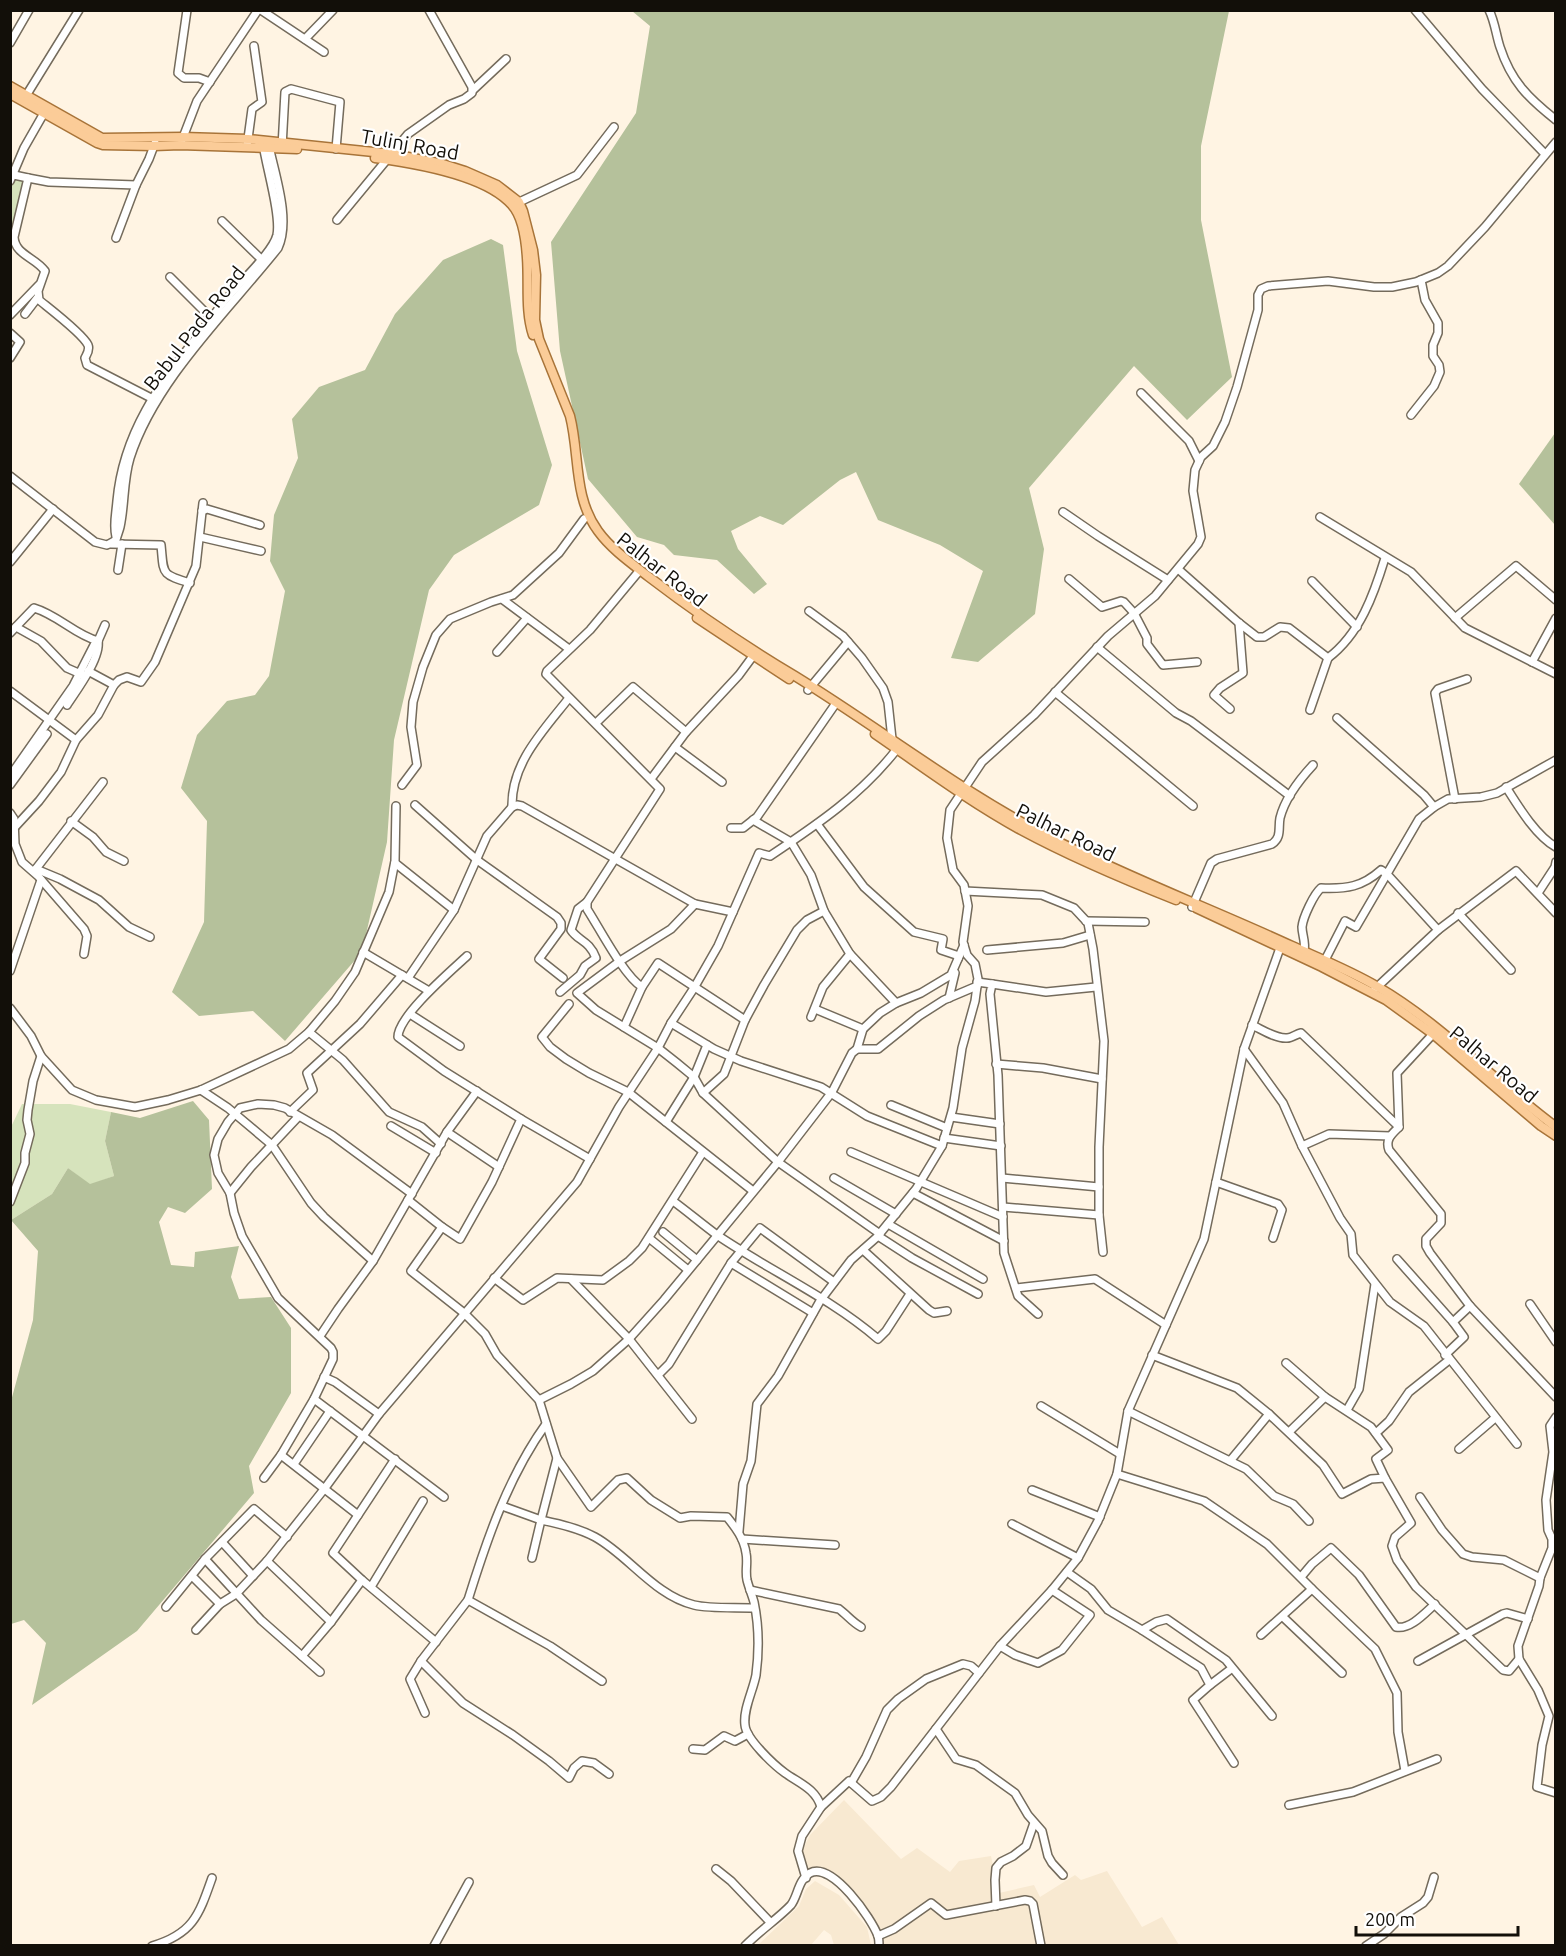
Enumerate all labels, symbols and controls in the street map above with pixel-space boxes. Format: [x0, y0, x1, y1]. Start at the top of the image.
street label: Tulinj Road [359, 124, 461, 164]
street label: Babul Pada Road [139, 262, 249, 394]
street label: Palhar Road [613, 527, 711, 611]
street label: Palhar Road [1013, 798, 1119, 866]
street label: Palhar Road [1446, 1021, 1542, 1107]
scale bar [1356, 1899, 1518, 1937]
text: 200 m [1365, 1909, 1415, 1929]

